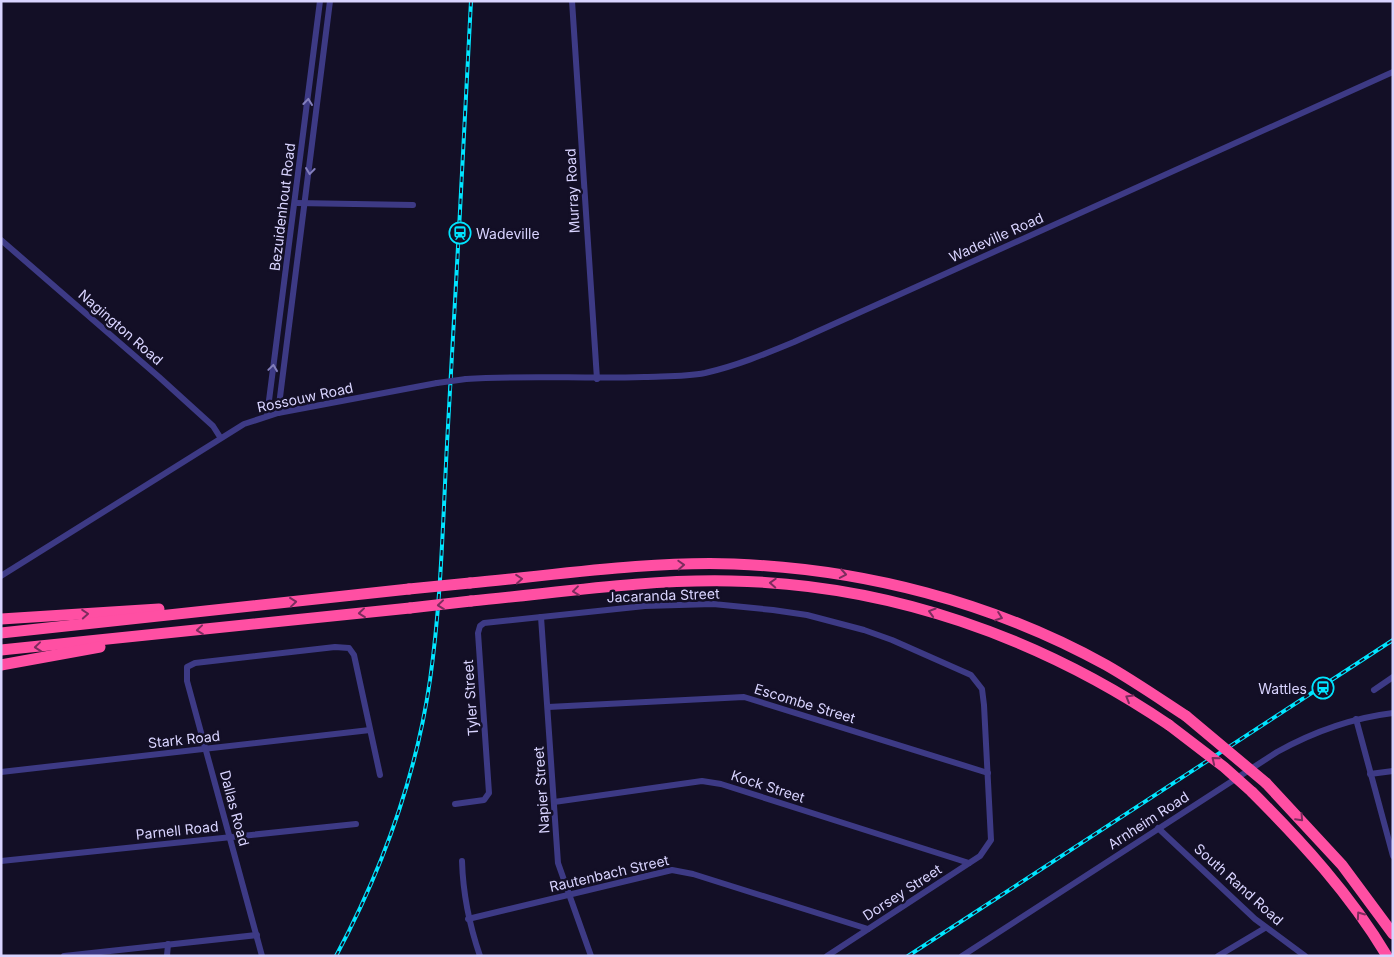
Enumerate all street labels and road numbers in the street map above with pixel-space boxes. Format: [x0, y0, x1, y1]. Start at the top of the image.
street label: Bezuidenhout Road [266, 142, 298, 272]
street label: Murray Road [561, 148, 583, 234]
street label: Wadeville Road [946, 209, 1046, 265]
street label: Nagington Road [75, 286, 167, 368]
street label: Rossouw Road [255, 379, 355, 415]
street label: Jacaranda Street [606, 585, 720, 605]
street label: Tyler Street [459, 659, 481, 737]
street label: Escombe Street [752, 680, 858, 727]
street label: Stark Road [147, 727, 221, 751]
street label: Napier Street [529, 745, 553, 834]
street label: Kock Street [729, 766, 807, 806]
street label: Dallas Road [217, 768, 253, 848]
street label: Arnheim Road [1104, 787, 1192, 853]
street label: Parnell Road [135, 817, 219, 843]
street label: South Rand Road [1191, 840, 1287, 928]
street label: Rautenbach Street [548, 851, 671, 895]
street label: Dorsey Street [859, 860, 945, 924]

